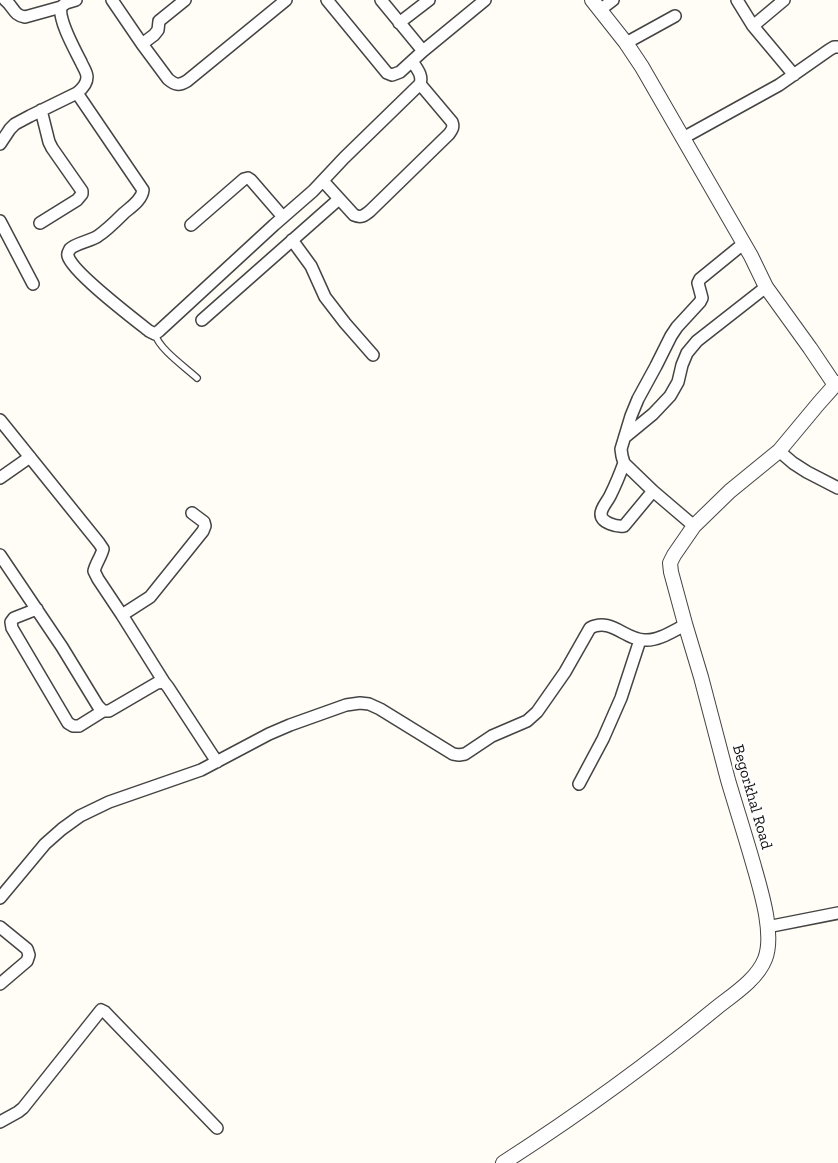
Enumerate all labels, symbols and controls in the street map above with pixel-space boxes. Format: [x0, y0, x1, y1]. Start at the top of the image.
street label: Begorkhal Road [728, 742, 776, 852]

